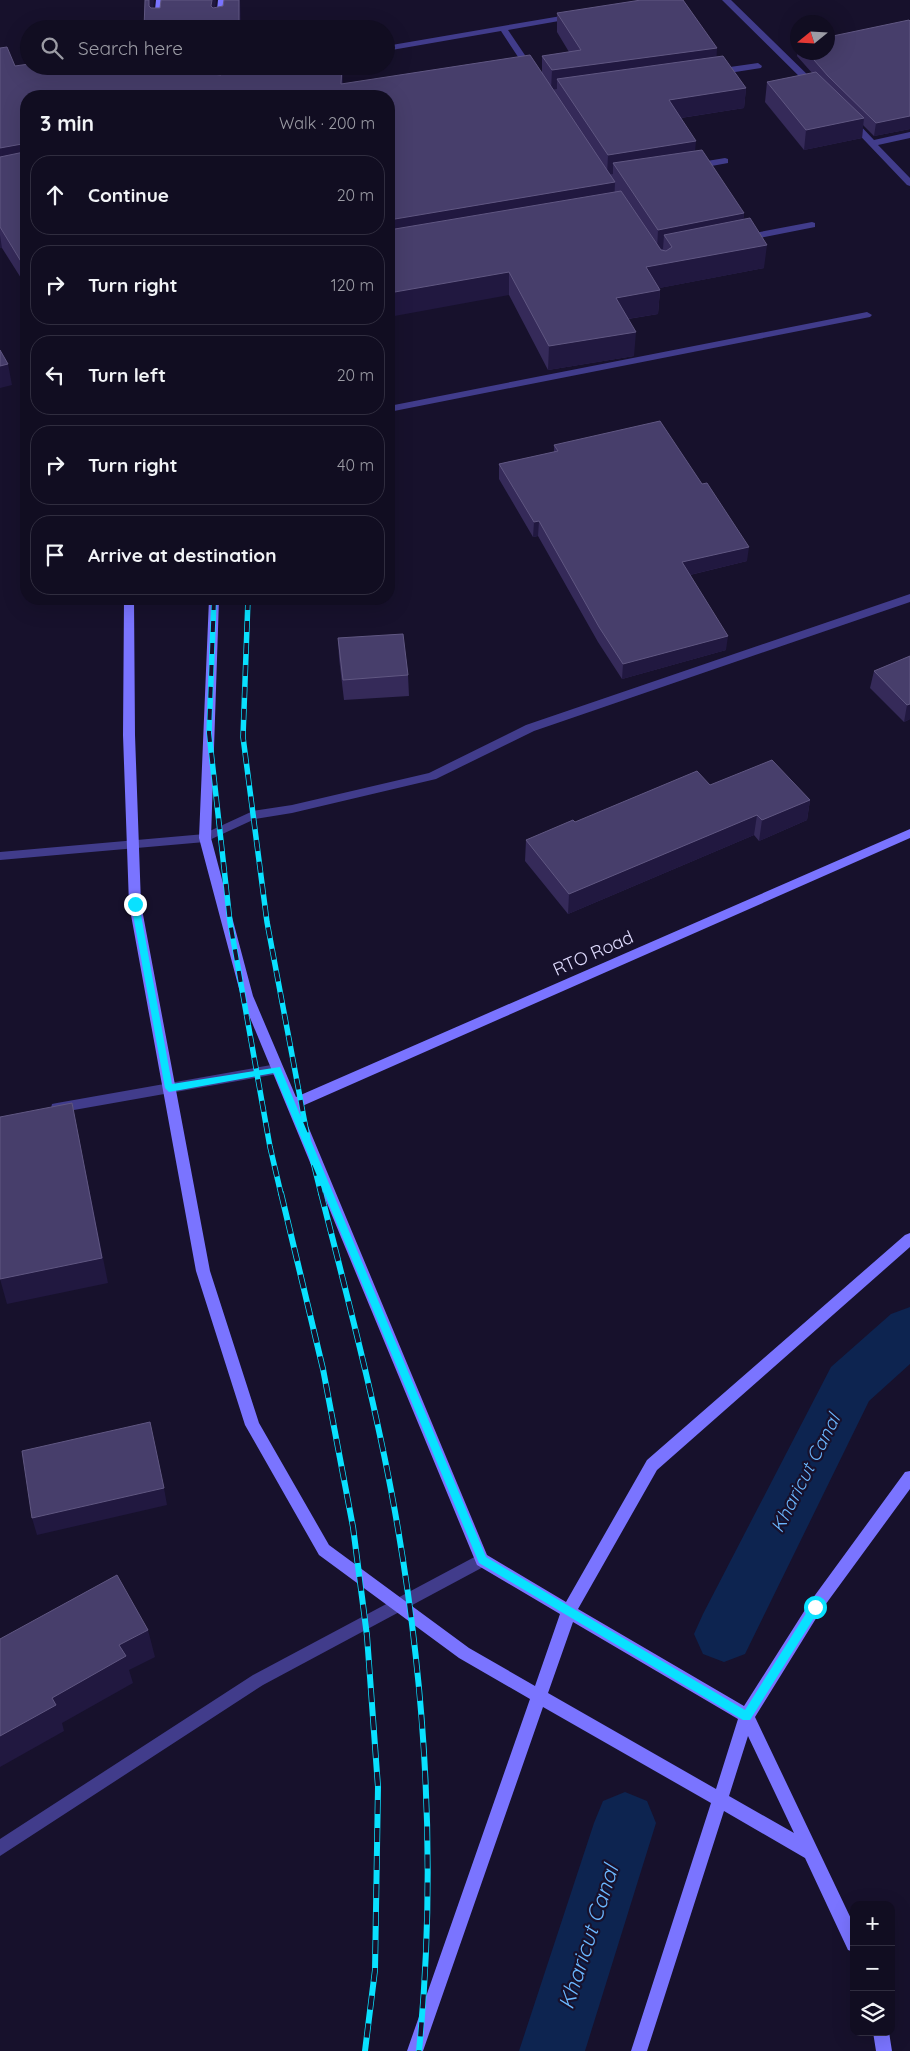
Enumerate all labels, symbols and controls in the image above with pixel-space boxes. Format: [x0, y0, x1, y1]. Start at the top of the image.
north arrow [790, 15, 835, 60]
search box [20, 20, 395, 75]
icon: search [38, 34, 66, 62]
text: Search here [78, 36, 183, 60]
text: 3 min [40, 110, 94, 136]
text: Walk · 200 m [279, 113, 375, 133]
icon: ahead [41, 181, 69, 209]
text: Continue [88, 183, 169, 207]
text: 20 m [337, 185, 374, 205]
icon: right [41, 271, 69, 299]
text: Turn right [88, 273, 177, 297]
text: 120 m [331, 275, 374, 295]
icon: left [41, 361, 69, 389]
text: Turn left [88, 363, 166, 387]
text: 20 m [337, 365, 374, 385]
icon: right [41, 451, 69, 479]
text: Turn right [88, 453, 177, 477]
text: 40 m [337, 455, 374, 475]
icon: arrive [41, 541, 69, 569]
text: Arrive at destination [88, 543, 277, 567]
route end [124, 893, 147, 916]
street label: RTO Road [549, 925, 637, 981]
water label: Kharicut Canal [765, 1407, 846, 1536]
route start [804, 1596, 827, 1619]
water label: Kharicut Canal [552, 1859, 625, 2013]
map controls [850, 1901, 895, 2036]
button: + [850, 1901, 895, 1946]
button: − [850, 1946, 895, 1991]
button: layers [850, 1991, 895, 2036]

